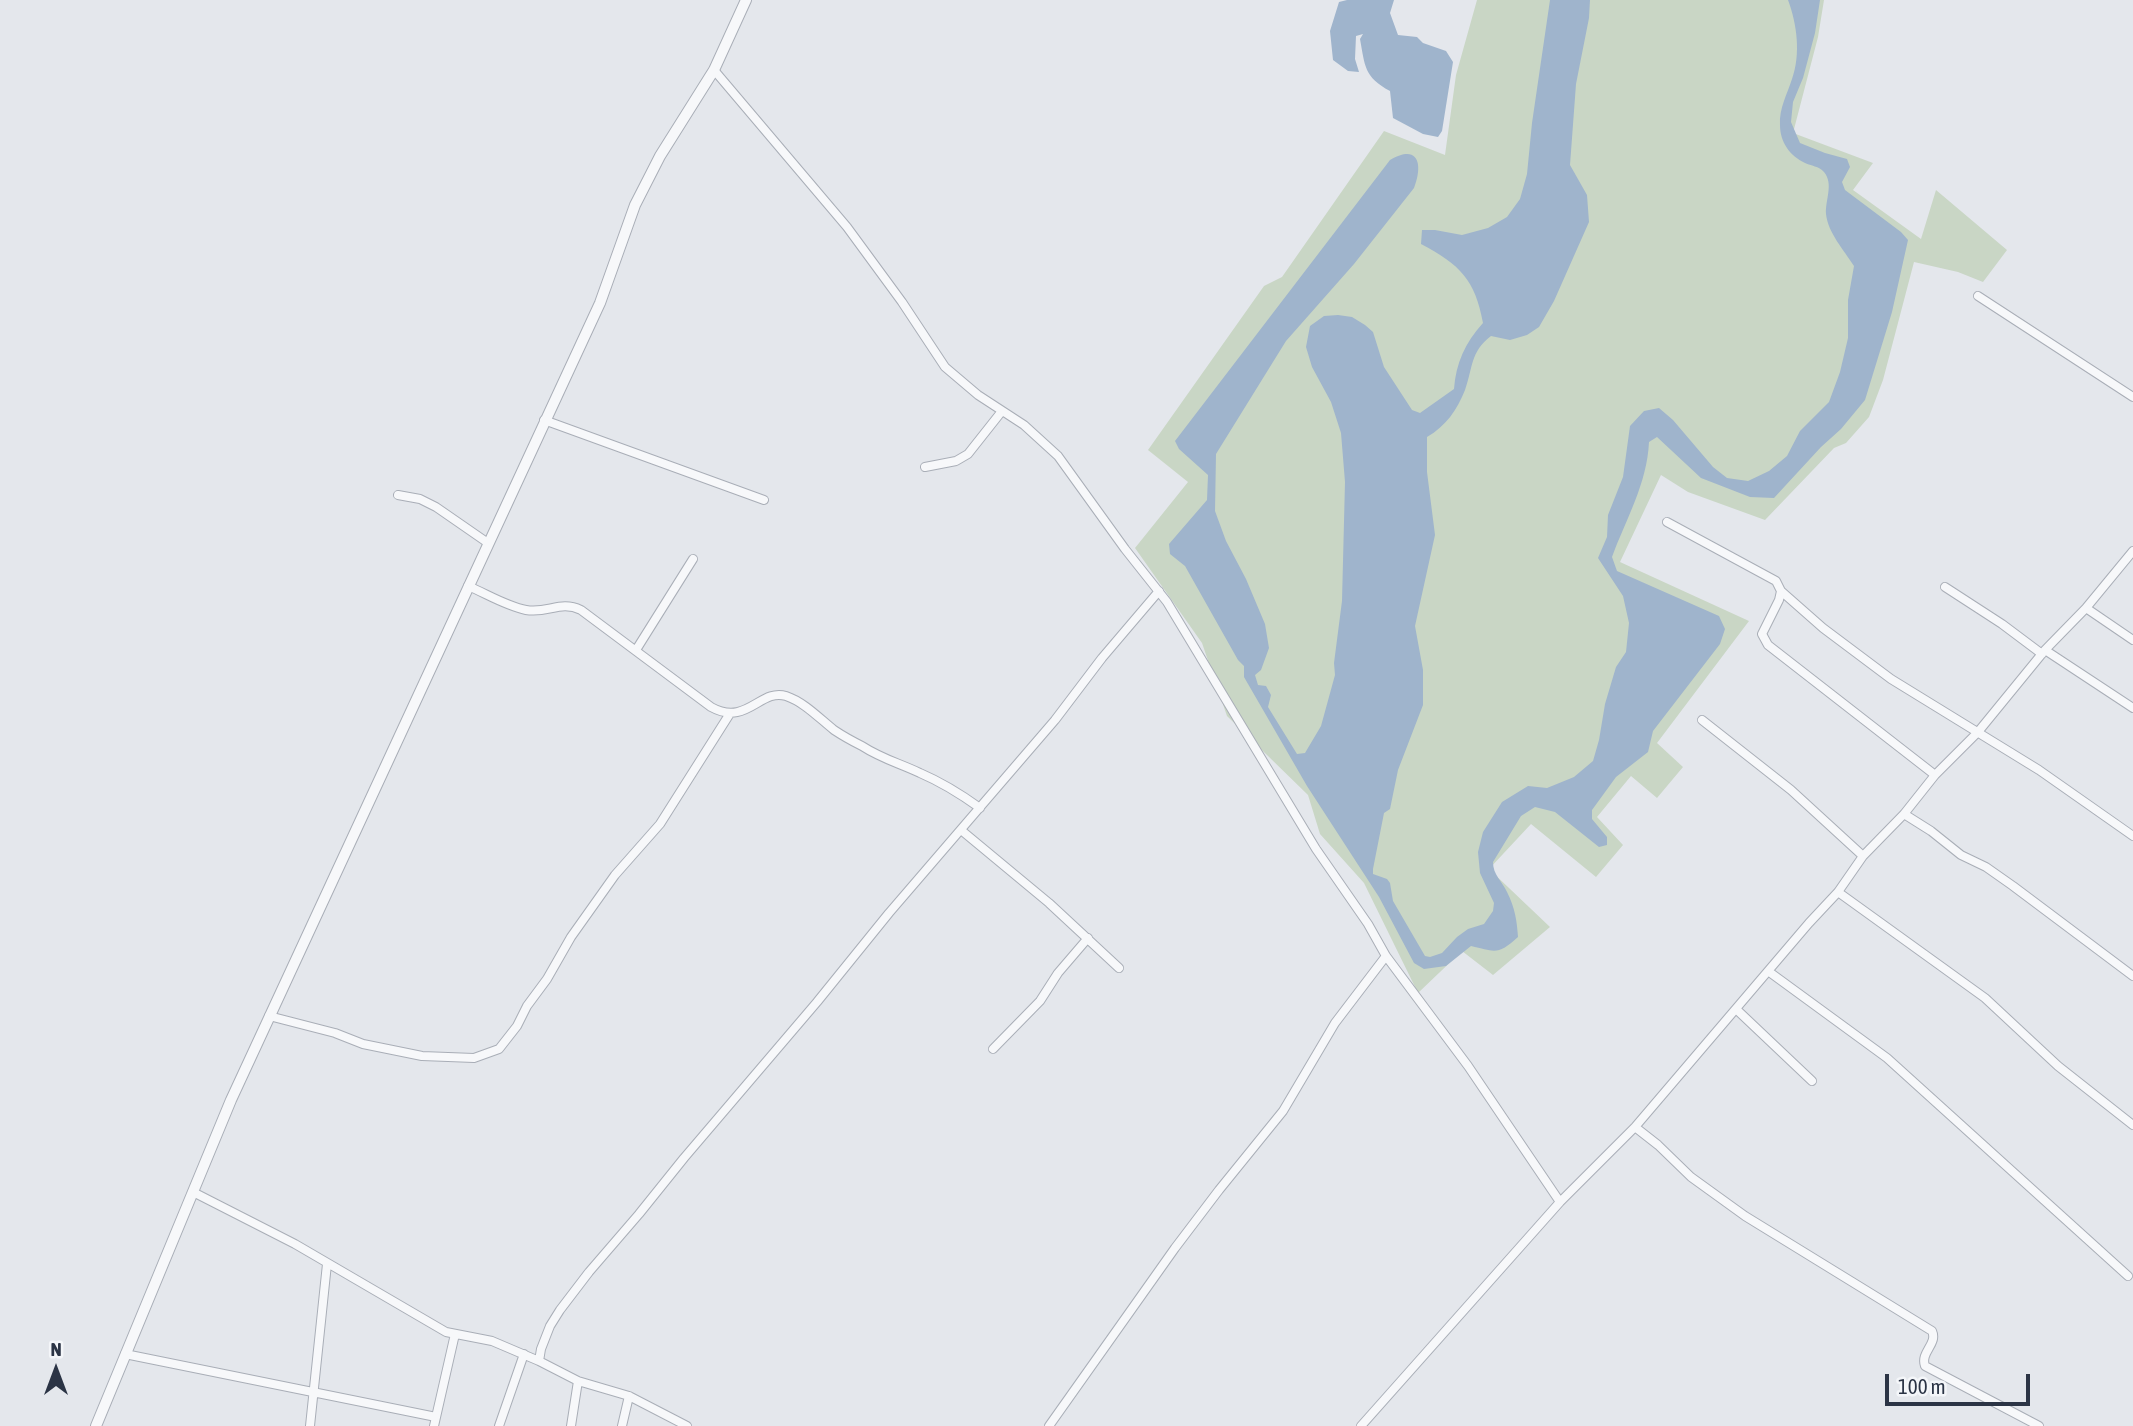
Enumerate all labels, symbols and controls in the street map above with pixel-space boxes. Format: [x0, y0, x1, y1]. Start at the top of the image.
north arrow [21, 1335, 91, 1405]
text: N [50, 1338, 62, 1360]
scale bar [1888, 1360, 2033, 1404]
text: 100 m [1898, 1374, 1946, 1398]

